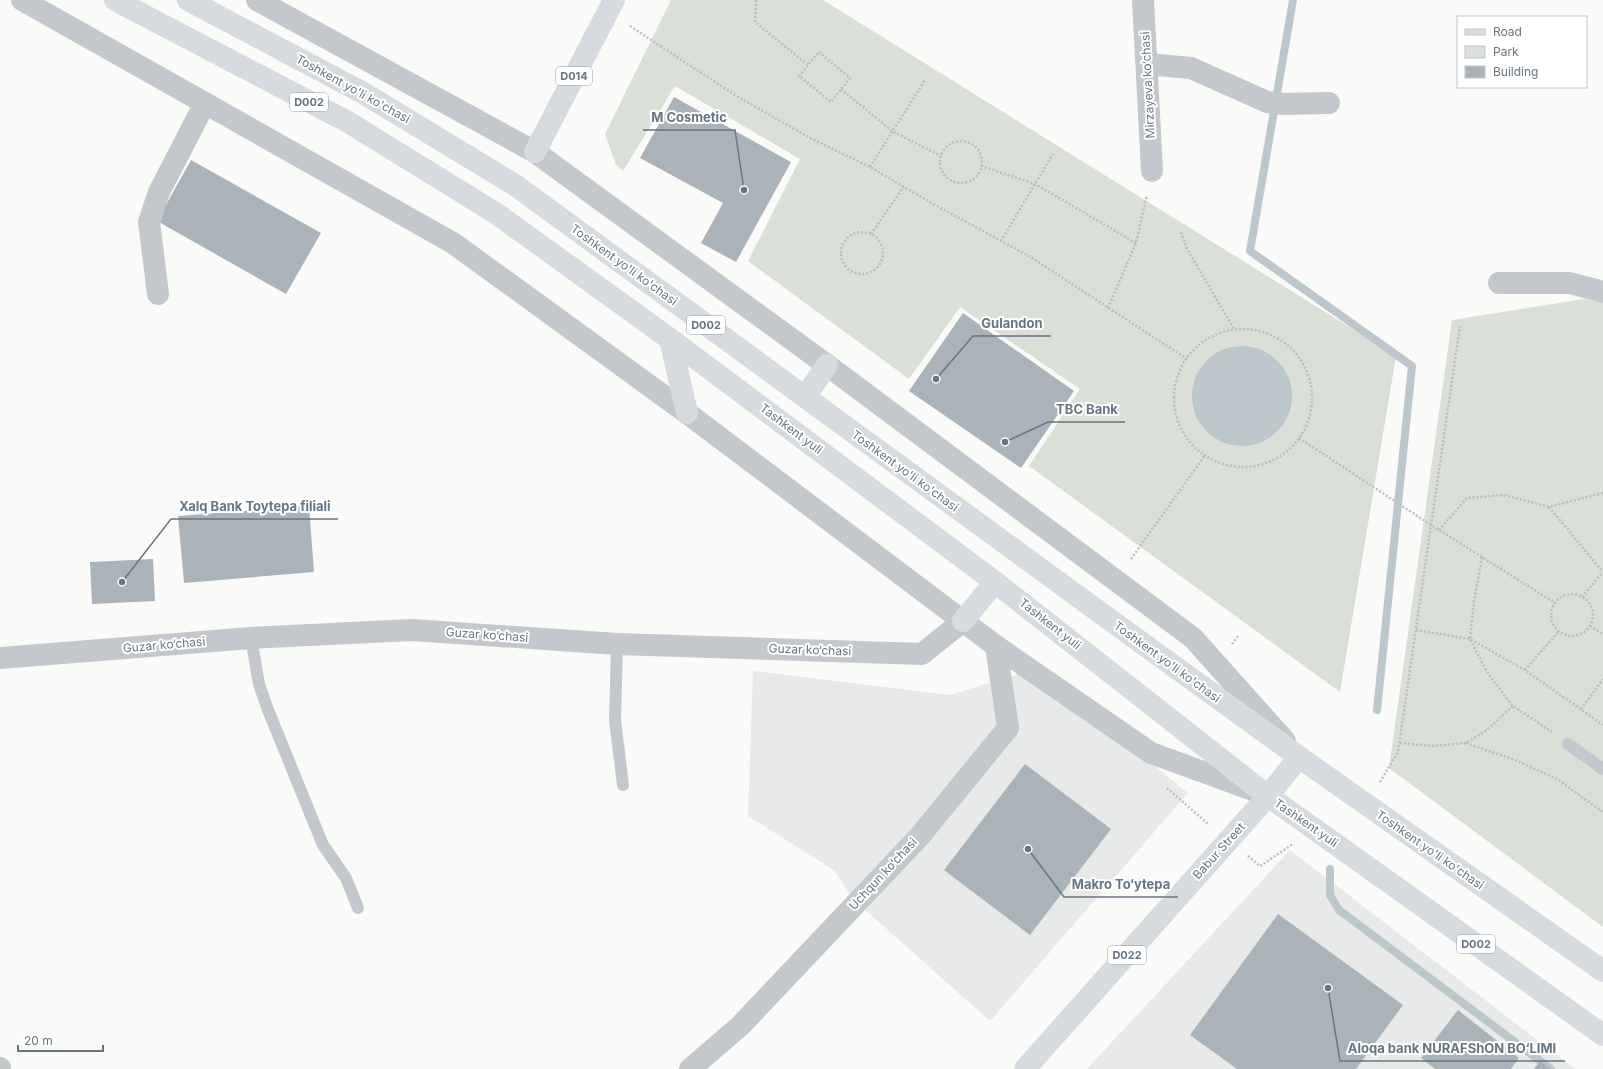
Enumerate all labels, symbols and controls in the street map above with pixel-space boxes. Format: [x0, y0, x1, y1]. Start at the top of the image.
legend [1457, 16, 1587, 88]
text: Road [1493, 24, 1522, 39]
street label: Mirzayeva ko‘chasi [1137, 31, 1158, 139]
text: Park [1493, 44, 1519, 59]
street label: Toshkent yo'li ko'chasi [294, 51, 413, 126]
text: Building [1493, 64, 1538, 79]
road number: D014 [556, 67, 592, 85]
road number: D002 [290, 93, 328, 111]
callout: M Cosmetic [643, 105, 735, 130]
text: M Cosmetic [651, 109, 727, 125]
street label: Toshkent yo'li ko'chasi [568, 221, 681, 308]
callout: Gulandon [973, 311, 1051, 336]
text: Gulandon [981, 315, 1043, 331]
road number: D002 [687, 316, 725, 334]
callout: TBC Bank [1048, 397, 1125, 422]
street label: Tashkent yuli [757, 400, 826, 457]
text: TBC Bank [1056, 401, 1118, 417]
street label: Toshkent yo'li ko'chasi [849, 427, 962, 514]
callout: Xalq Bank Toytepa filiali [171, 494, 338, 519]
text: Xalq Bank Toytepa filiali [179, 498, 331, 514]
street label: Tashkent yuli [1016, 595, 1084, 652]
street label: Toshkent yo'li ko'chasi [1111, 618, 1224, 705]
street label: Guzar ko‘chasi [445, 624, 529, 645]
street label: Guzar ko‘chasi [122, 633, 206, 656]
street label: Guzar ko‘chasi [768, 641, 852, 658]
street label: Tashkent yuli [1272, 795, 1341, 850]
street label: Toshkent yo'li ko'chasi [1374, 807, 1487, 893]
street label: Babur Street [1189, 819, 1248, 882]
street label: Uchqun ko‘chasi [845, 834, 920, 913]
callout: Makro To‘ytepa [1064, 872, 1178, 897]
text: Makro To‘ytepa [1072, 876, 1170, 892]
road number: D002 [1457, 935, 1495, 953]
road number: D022 [1108, 946, 1146, 964]
scale bar [18, 1027, 103, 1053]
text: 20 m [24, 1033, 53, 1048]
callout: Aloqa bank NURAFShON BO‘LIMI [1340, 1036, 1565, 1061]
text: Aloqa bank NURAFShON BO‘LIMI [1348, 1040, 1556, 1056]

